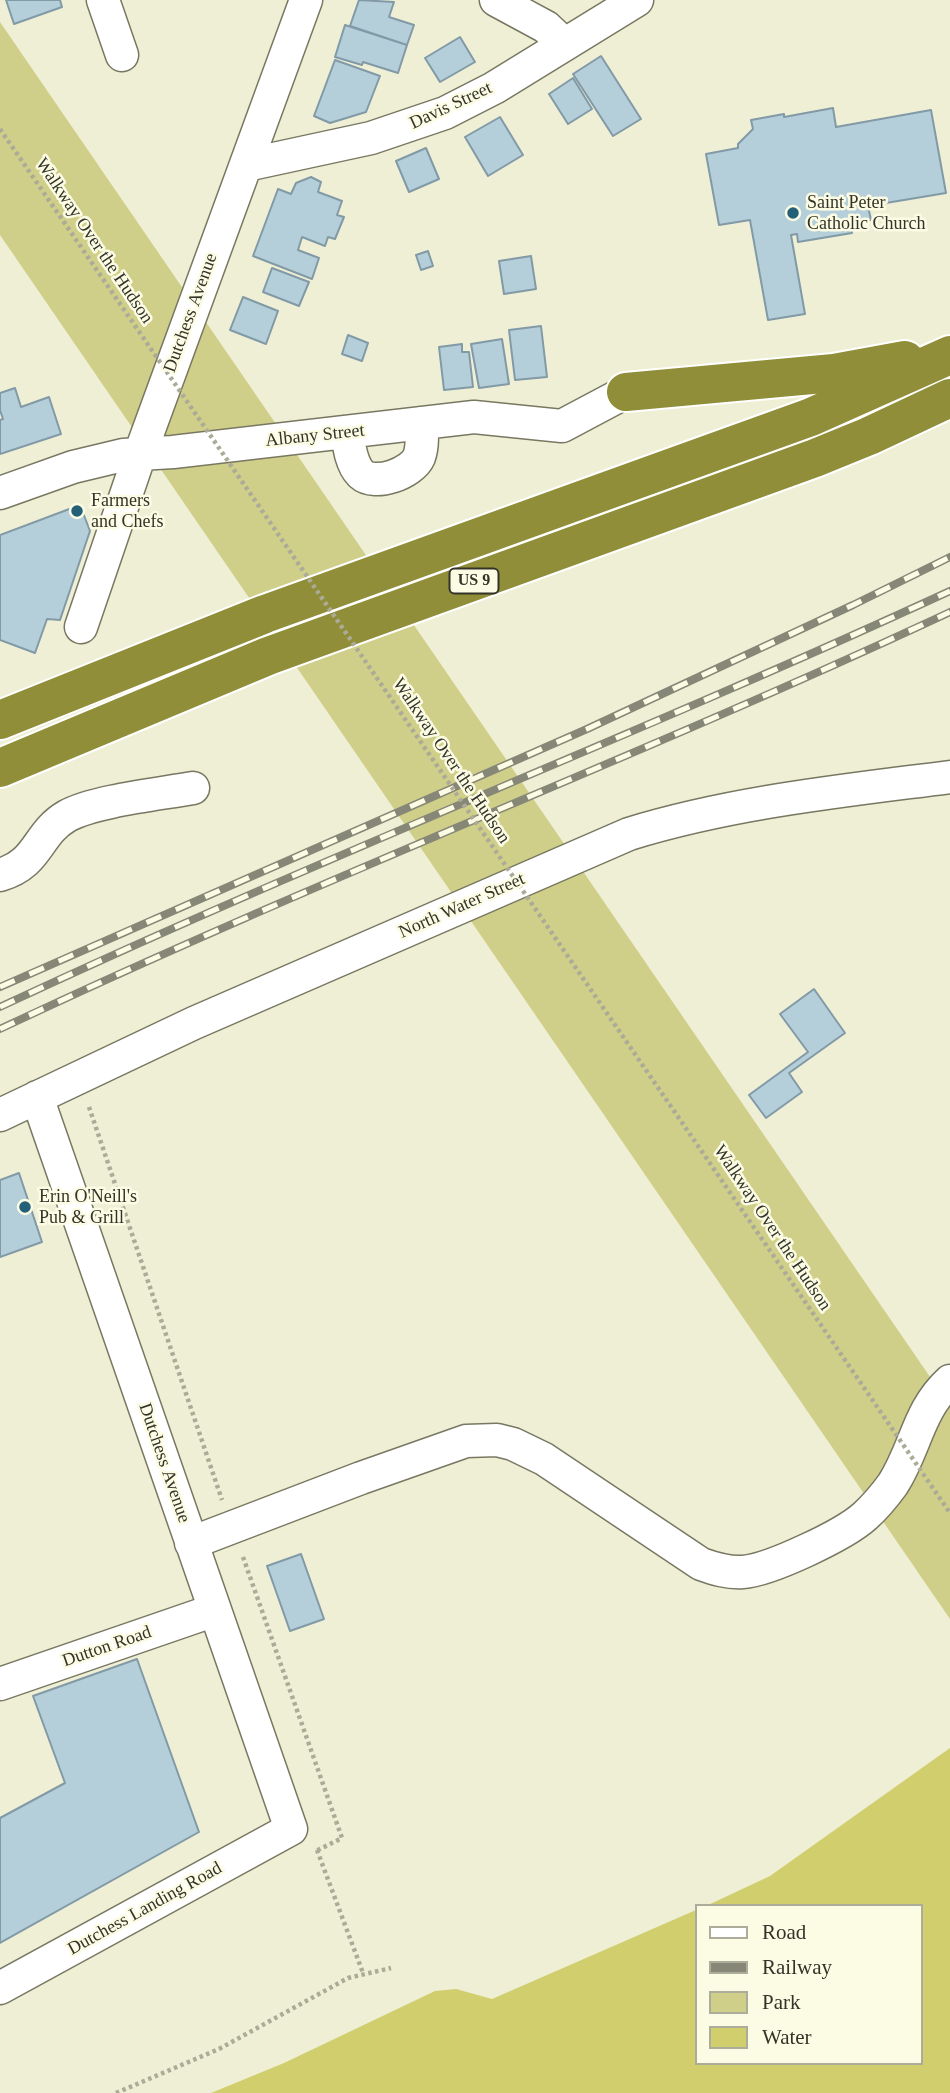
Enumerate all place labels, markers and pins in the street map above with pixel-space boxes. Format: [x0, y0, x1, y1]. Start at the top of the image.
place label: Saint Peter Catholic Church [807, 192, 925, 234]
marker: Saint Peter Catholic Church [785, 205, 801, 221]
place label: Farmers and Chefs [91, 490, 163, 532]
marker: Farmers and Chefs [69, 503, 85, 519]
place label: Erin O'Neill's Pub & Grill [39, 1186, 137, 1228]
marker: Erin O'Neill's Pub & Grill [17, 1199, 33, 1215]

